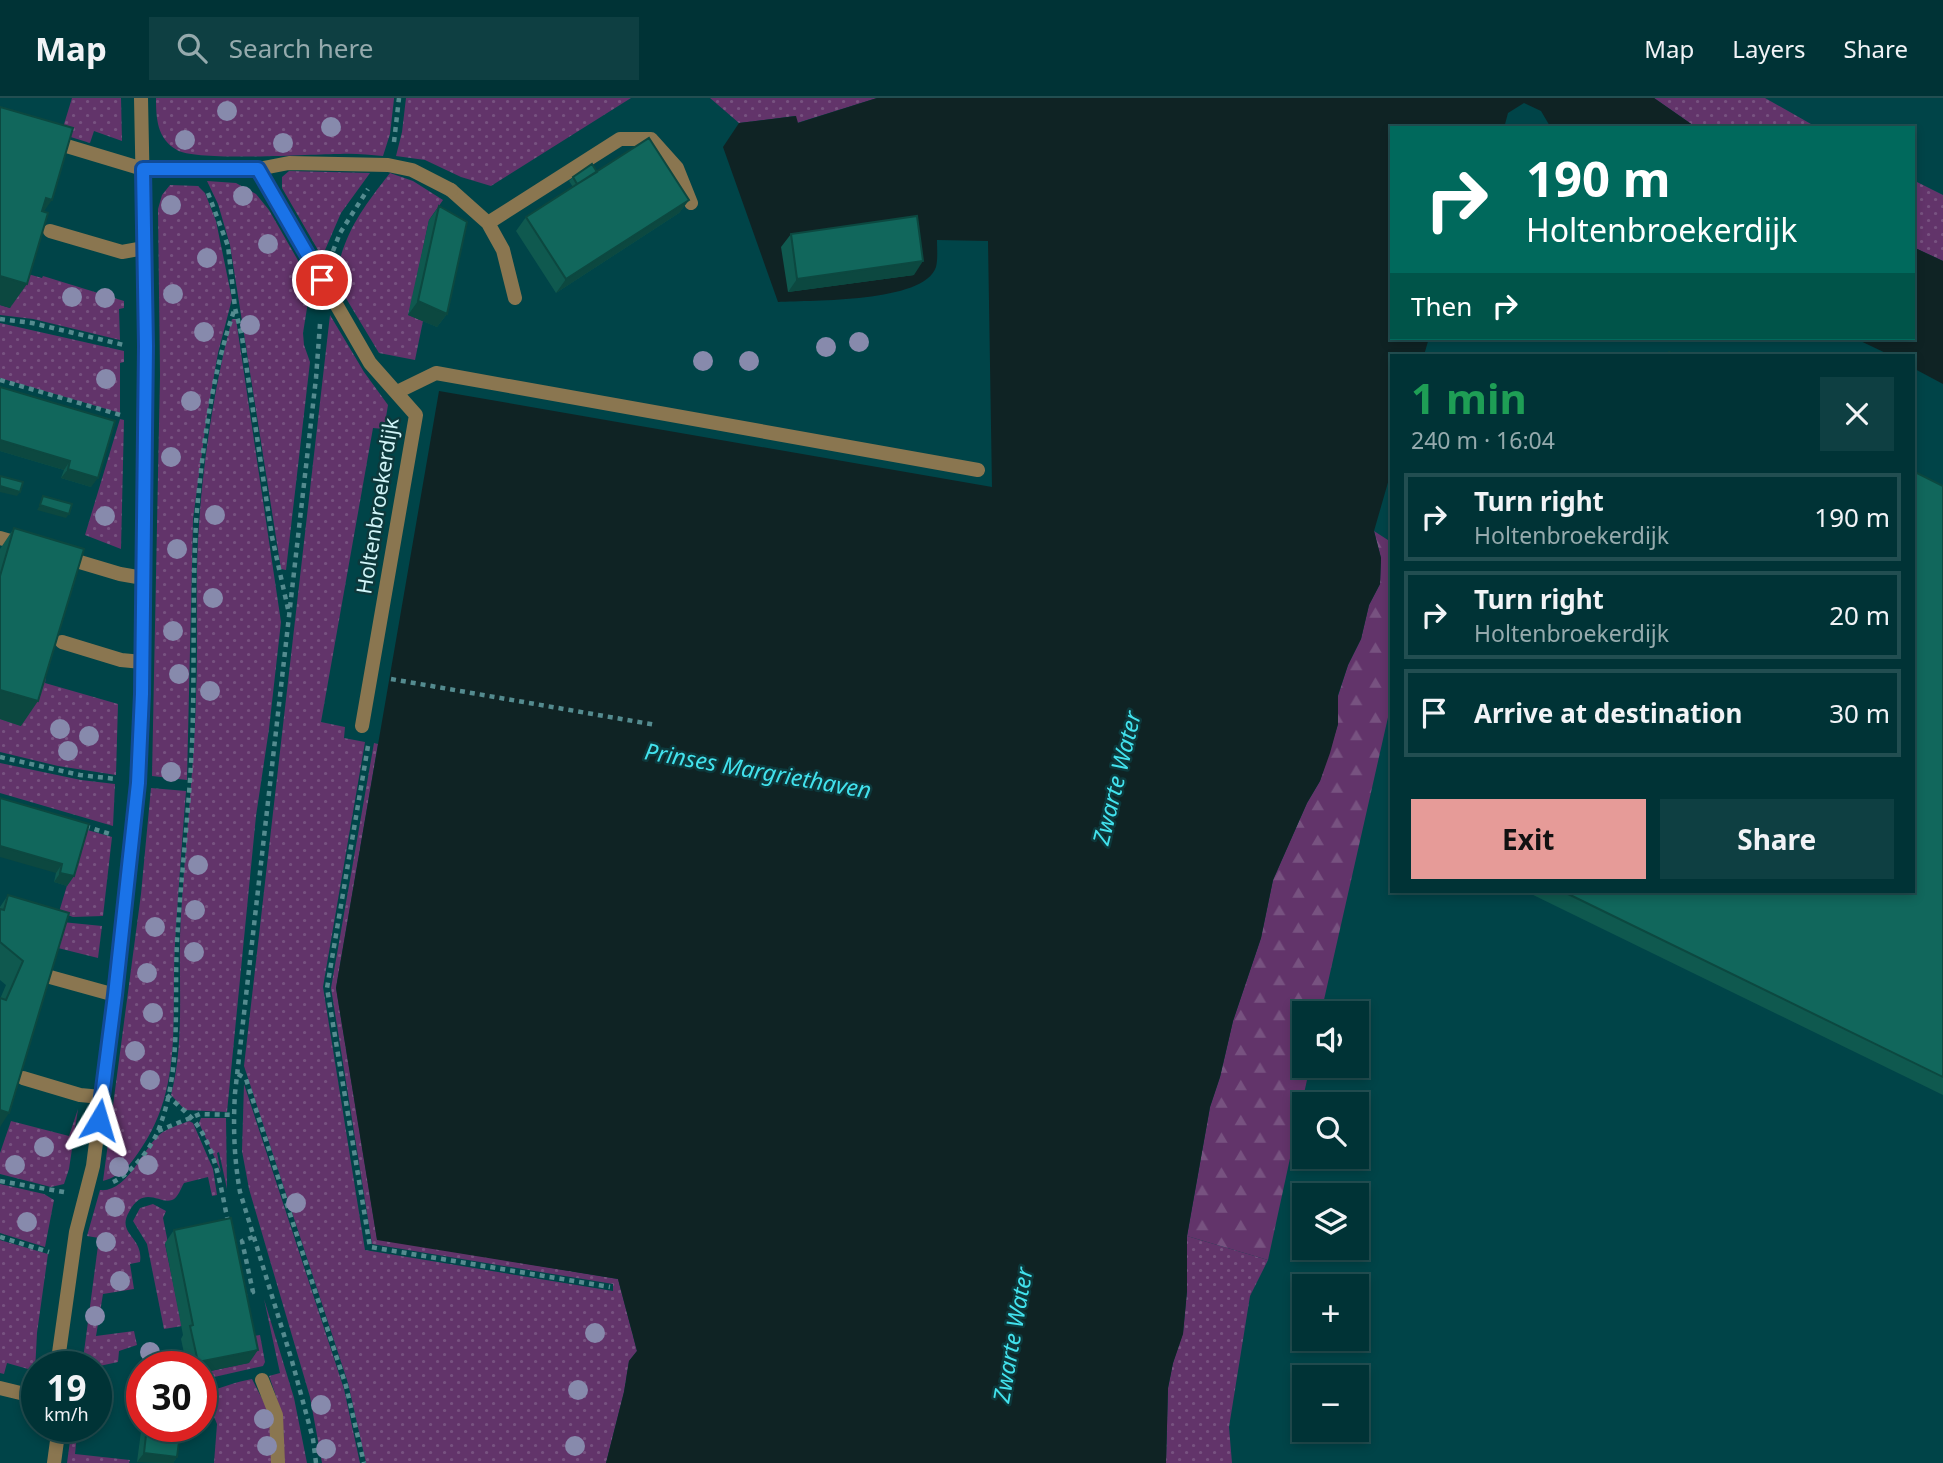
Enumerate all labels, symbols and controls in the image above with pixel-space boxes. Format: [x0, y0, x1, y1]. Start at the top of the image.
search box [149, 17, 639, 80]
text: Map [35, 26, 107, 71]
icon: search [173, 29, 211, 67]
text: Search here [229, 30, 373, 66]
text: Map [1644, 32, 1694, 65]
text: Layers [1732, 32, 1806, 65]
text: Share [1844, 32, 1908, 65]
text: 190 m [1526, 145, 1671, 211]
icon: right [1411, 154, 1502, 245]
text: Holtenbroekerdijk [1526, 208, 1797, 251]
pin [292, 250, 352, 310]
icon: arrive [303, 261, 341, 299]
icon: right [1486, 287, 1524, 325]
text: Then [1411, 288, 1472, 324]
text: 1 min [1411, 369, 1527, 426]
button: close [1820, 377, 1894, 451]
street label: Holtenbroekerdijk [349, 415, 405, 596]
text: 240 m · 16:04 [1411, 424, 1555, 456]
text: Turn right [1474, 483, 1604, 519]
icon: right [1415, 498, 1453, 536]
text: 190 m [1814, 499, 1890, 535]
text: Holtenbroekerdijk [1474, 519, 1669, 551]
text: Turn right [1474, 581, 1604, 617]
icon: right [1415, 596, 1453, 634]
text: 20 m [1829, 597, 1890, 633]
text: Holtenbroekerdijk [1474, 617, 1669, 649]
icon: arrive [1415, 694, 1453, 732]
text: Arrive at destination [1474, 695, 1743, 731]
text: 30 m [1829, 695, 1890, 731]
water label: Zwarte Water [1084, 707, 1148, 849]
water label: Prinses Margriethaven [642, 734, 874, 806]
button: Exit [1411, 799, 1646, 879]
button: Share [1660, 799, 1894, 879]
map controls [1292, 1001, 1369, 1442]
button: sound [1292, 1001, 1369, 1078]
position arrow [62, 1083, 136, 1157]
button: search [1292, 1092, 1369, 1169]
button: layers [1292, 1183, 1369, 1260]
water label: Zwarte Water [984, 1264, 1040, 1406]
button: + [1292, 1274, 1369, 1351]
speed limit sign: 30 [126, 1351, 217, 1442]
text: 19 [46, 1364, 87, 1411]
button: − [1292, 1365, 1369, 1442]
text: km/h [44, 1402, 89, 1426]

